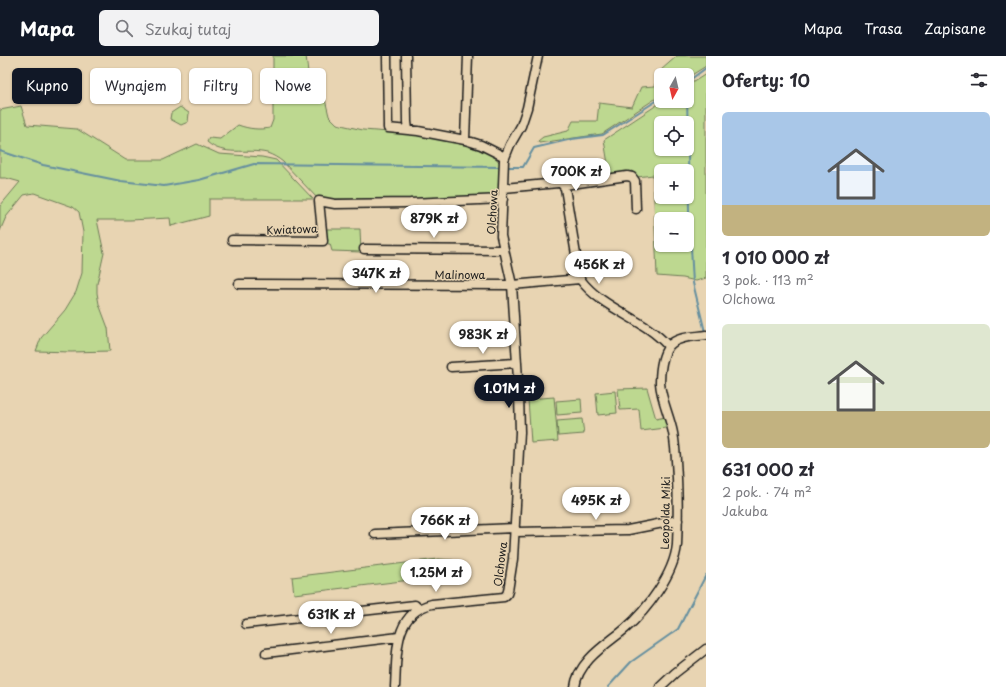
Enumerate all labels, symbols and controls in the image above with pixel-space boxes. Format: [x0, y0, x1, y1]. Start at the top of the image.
search box [99, 10, 379, 46]
text: Mapa [20, 14, 75, 42]
icon: search [113, 17, 135, 39]
text: Szukaj tutaj [145, 17, 231, 40]
text: Mapa [804, 18, 842, 39]
text: Trasa [864, 18, 902, 39]
text: Zapisane [924, 18, 986, 39]
text: Oferty: 10 [722, 67, 810, 93]
chip: Kupno [12, 68, 82, 104]
chip: Wynajem [90, 68, 181, 104]
chip: Filtry [189, 68, 252, 104]
chip: Nowe [260, 68, 326, 104]
north arrow [654, 68, 694, 108]
map controls [654, 68, 694, 252]
icon: filters [968, 69, 990, 91]
button: locate [654, 116, 694, 156]
icon: home [820, 138, 892, 210]
pin: 700K zł [539, 158, 613, 192]
text: 700K zł [550, 161, 602, 180]
button: + [654, 164, 694, 204]
street label: Olchowa [482, 189, 502, 235]
pin: 879K zł [397, 205, 471, 239]
text: 879K zł [410, 208, 458, 227]
button: − [654, 212, 694, 252]
street label: Kwiatowa [266, 220, 318, 238]
text: 1 010 000 zł [722, 244, 829, 270]
pin: 456K zł [562, 251, 636, 285]
text: 456K zł [574, 254, 624, 273]
pin: 347K zł [339, 260, 413, 294]
text: 347K zł [352, 263, 400, 282]
street label: Malinowa [435, 266, 486, 283]
text: 3 pok. · 113 m² [722, 270, 814, 289]
text: Olchowa [722, 289, 775, 308]
pin: 983K zł [446, 321, 520, 355]
text: 983K zł [458, 324, 508, 343]
icon: home [820, 350, 892, 422]
pin: 1.01M zł [468, 375, 550, 409]
text: 1.01M zł [483, 378, 535, 397]
text: 631 000 zł [722, 456, 813, 482]
street label: Leopolda Miki [656, 476, 674, 550]
text: 2 pok. · 74 m² [722, 482, 812, 501]
pin: 495K zł [559, 487, 633, 521]
text: 495K zł [571, 490, 621, 509]
text: Jakuba [722, 501, 768, 520]
pin: 766K zł [408, 507, 482, 541]
text: 766K zł [420, 510, 470, 529]
street label: Olchowa [489, 540, 511, 587]
pin: 1.25M zł [395, 559, 477, 593]
text: 1.25M zł [410, 562, 462, 581]
pin: 631K zł [294, 601, 368, 635]
text: 631K zł [307, 604, 355, 623]

